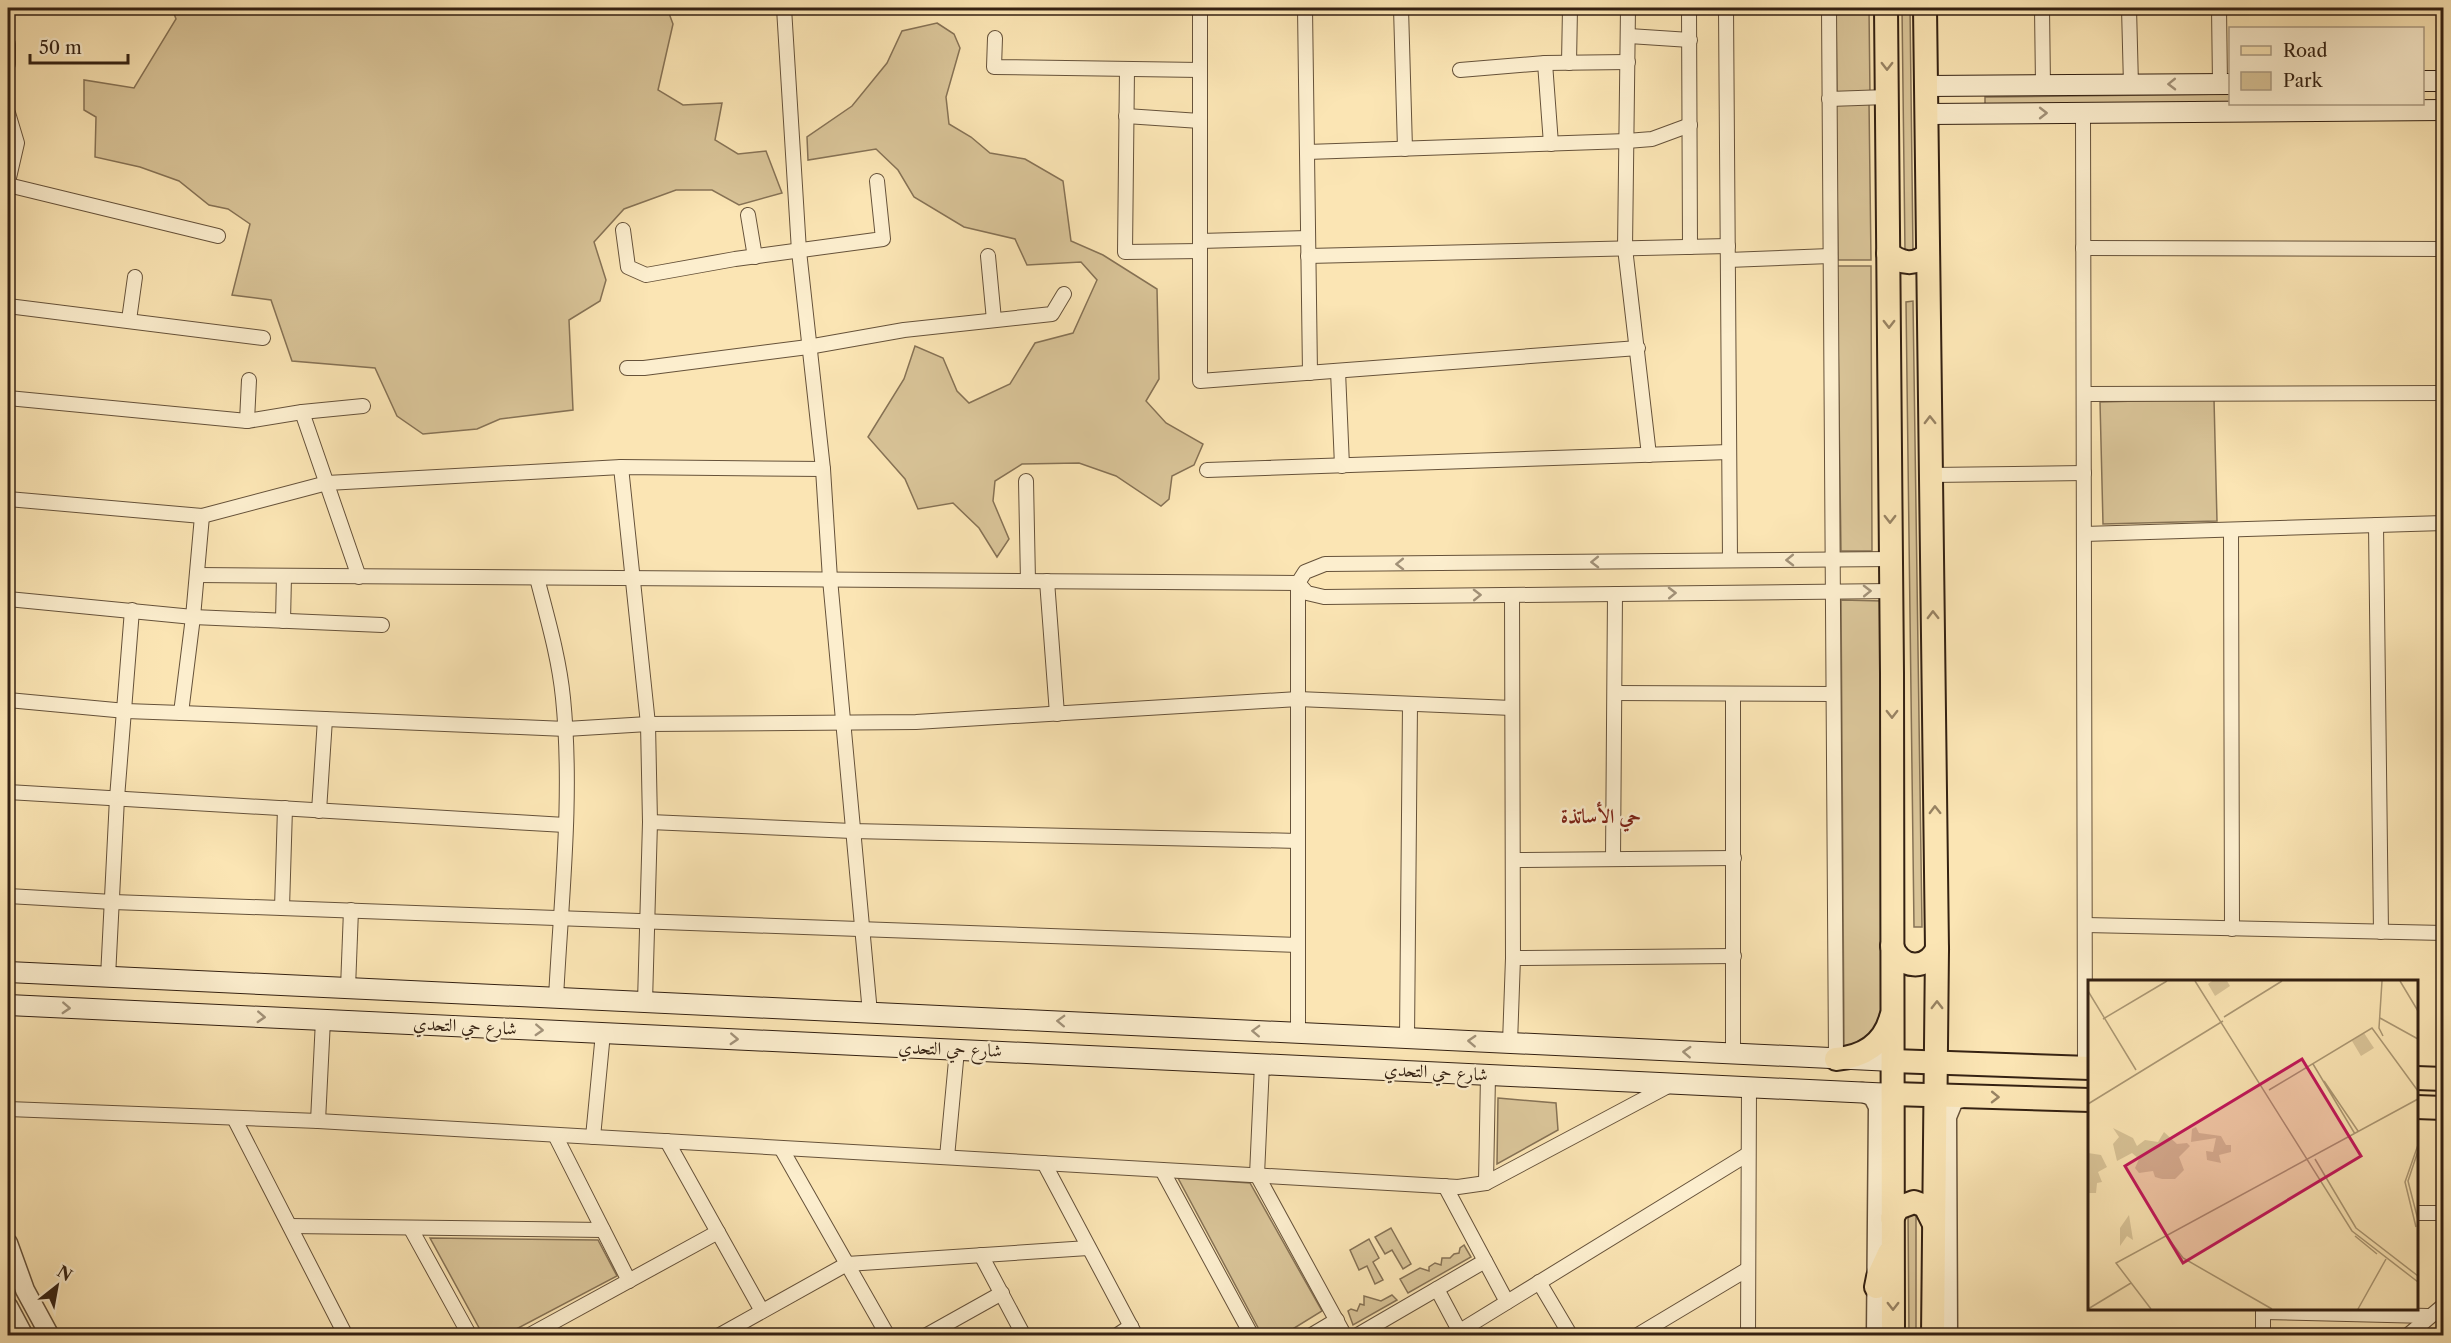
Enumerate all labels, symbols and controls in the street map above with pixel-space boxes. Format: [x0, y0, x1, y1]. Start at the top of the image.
scale bar [30, 27, 128, 65]
legend [2229, 27, 2424, 105]
text: 50 m [39, 37, 82, 59]
text: Road [2283, 40, 2328, 62]
one-way arrow [1881, 61, 1893, 70]
text: Park [2283, 70, 2324, 92]
one-way arrow [2168, 78, 2177, 90]
one-way arrow [2039, 107, 2048, 119]
one-way arrow [1883, 319, 1895, 328]
one-way arrow [1924, 415, 1936, 424]
one-way arrow [1884, 514, 1896, 523]
one-way arrow [1786, 554, 1795, 566]
one-way arrow [1591, 556, 1600, 568]
one-way arrow [1396, 557, 1405, 570]
one-way arrow [1862, 585, 1871, 597]
one-way arrow [1667, 587, 1676, 599]
one-way arrow [1472, 589, 1481, 602]
one-way arrow [1927, 610, 1939, 619]
one-way arrow [1886, 709, 1898, 718]
district label: حي الأساتذة [1561, 801, 1641, 832]
one-way arrow [1929, 805, 1941, 814]
inset map [2088, 980, 2418, 1310]
one-way arrow [1931, 1000, 1943, 1009]
one-way arrow [61, 1001, 70, 1014]
one-way arrow [256, 1010, 265, 1023]
street label: شارع حي التحدي [412, 1012, 517, 1044]
one-way arrow [1057, 1014, 1066, 1027]
one-way arrow [535, 1023, 544, 1036]
one-way arrow [1251, 1025, 1260, 1038]
one-way arrow [730, 1032, 739, 1045]
one-way arrow [1467, 1035, 1476, 1048]
street label: شارع حي التحدي [898, 1036, 1002, 1066]
one-way arrow [1683, 1045, 1692, 1058]
street label: شارع حي التحدي [1383, 1058, 1488, 1090]
one-way arrow [1990, 1091, 1999, 1103]
north arrow [27, 1256, 87, 1316]
text: N [54, 1261, 76, 1285]
one-way arrow [1887, 1301, 1899, 1310]

